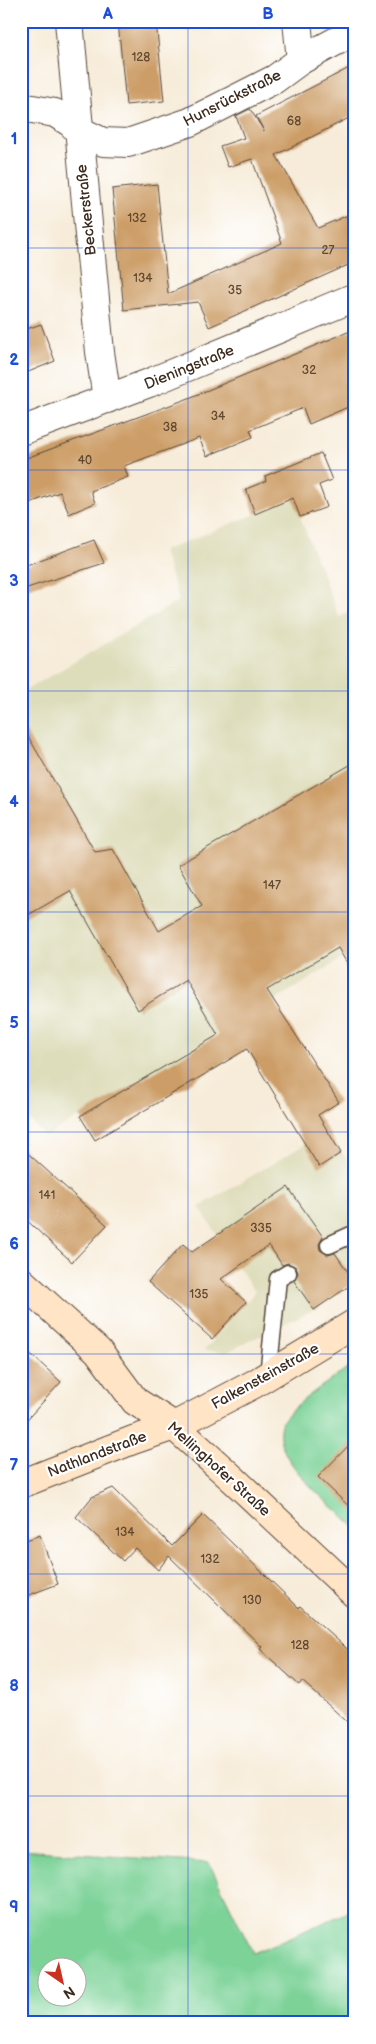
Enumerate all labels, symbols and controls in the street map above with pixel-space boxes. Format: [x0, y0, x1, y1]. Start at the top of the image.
text: A [102, 5, 113, 24]
text: B [262, 5, 274, 24]
house number: 128 [132, 50, 150, 65]
street label: Hunsrückstraße [180, 66, 284, 131]
house number: 68 [287, 114, 301, 129]
text: 1 [11, 130, 17, 149]
street label: Beckerstraße [72, 163, 101, 256]
house number: 132 [127, 211, 147, 226]
house number: 27 [322, 243, 335, 258]
house number: 134 [133, 271, 153, 286]
house number: 35 [228, 283, 242, 298]
street label: Dieningstraße [141, 341, 237, 394]
text: 2 [9, 351, 19, 370]
house number: 32 [302, 363, 316, 378]
house number: 34 [211, 409, 226, 424]
house number: 38 [163, 420, 177, 435]
house number: 40 [78, 453, 92, 468]
text: 3 [9, 572, 19, 591]
text: 4 [9, 793, 19, 812]
house number: 147 [263, 878, 281, 893]
text: 5 [9, 1014, 19, 1033]
house number: 141 [39, 1188, 55, 1203]
house number: 335 [250, 1221, 272, 1236]
text: 6 [9, 1235, 19, 1254]
house number: 135 [190, 1287, 209, 1302]
street label: Falkensteinstraße [208, 1339, 322, 1414]
street label: Mellinghofer Straße [163, 1418, 274, 1521]
street label: Nathlandstraße [45, 1427, 149, 1482]
text: 7 [10, 1456, 19, 1475]
house number: 134 [115, 1525, 135, 1540]
house number: 132 [200, 1552, 220, 1567]
house number: 130 [242, 1593, 262, 1608]
house number: 128 [291, 1638, 309, 1653]
text: 8 [9, 1677, 19, 1696]
text: 9 [9, 1898, 19, 1917]
north arrow [38, 1956, 88, 2006]
text: N [60, 1982, 78, 2002]

